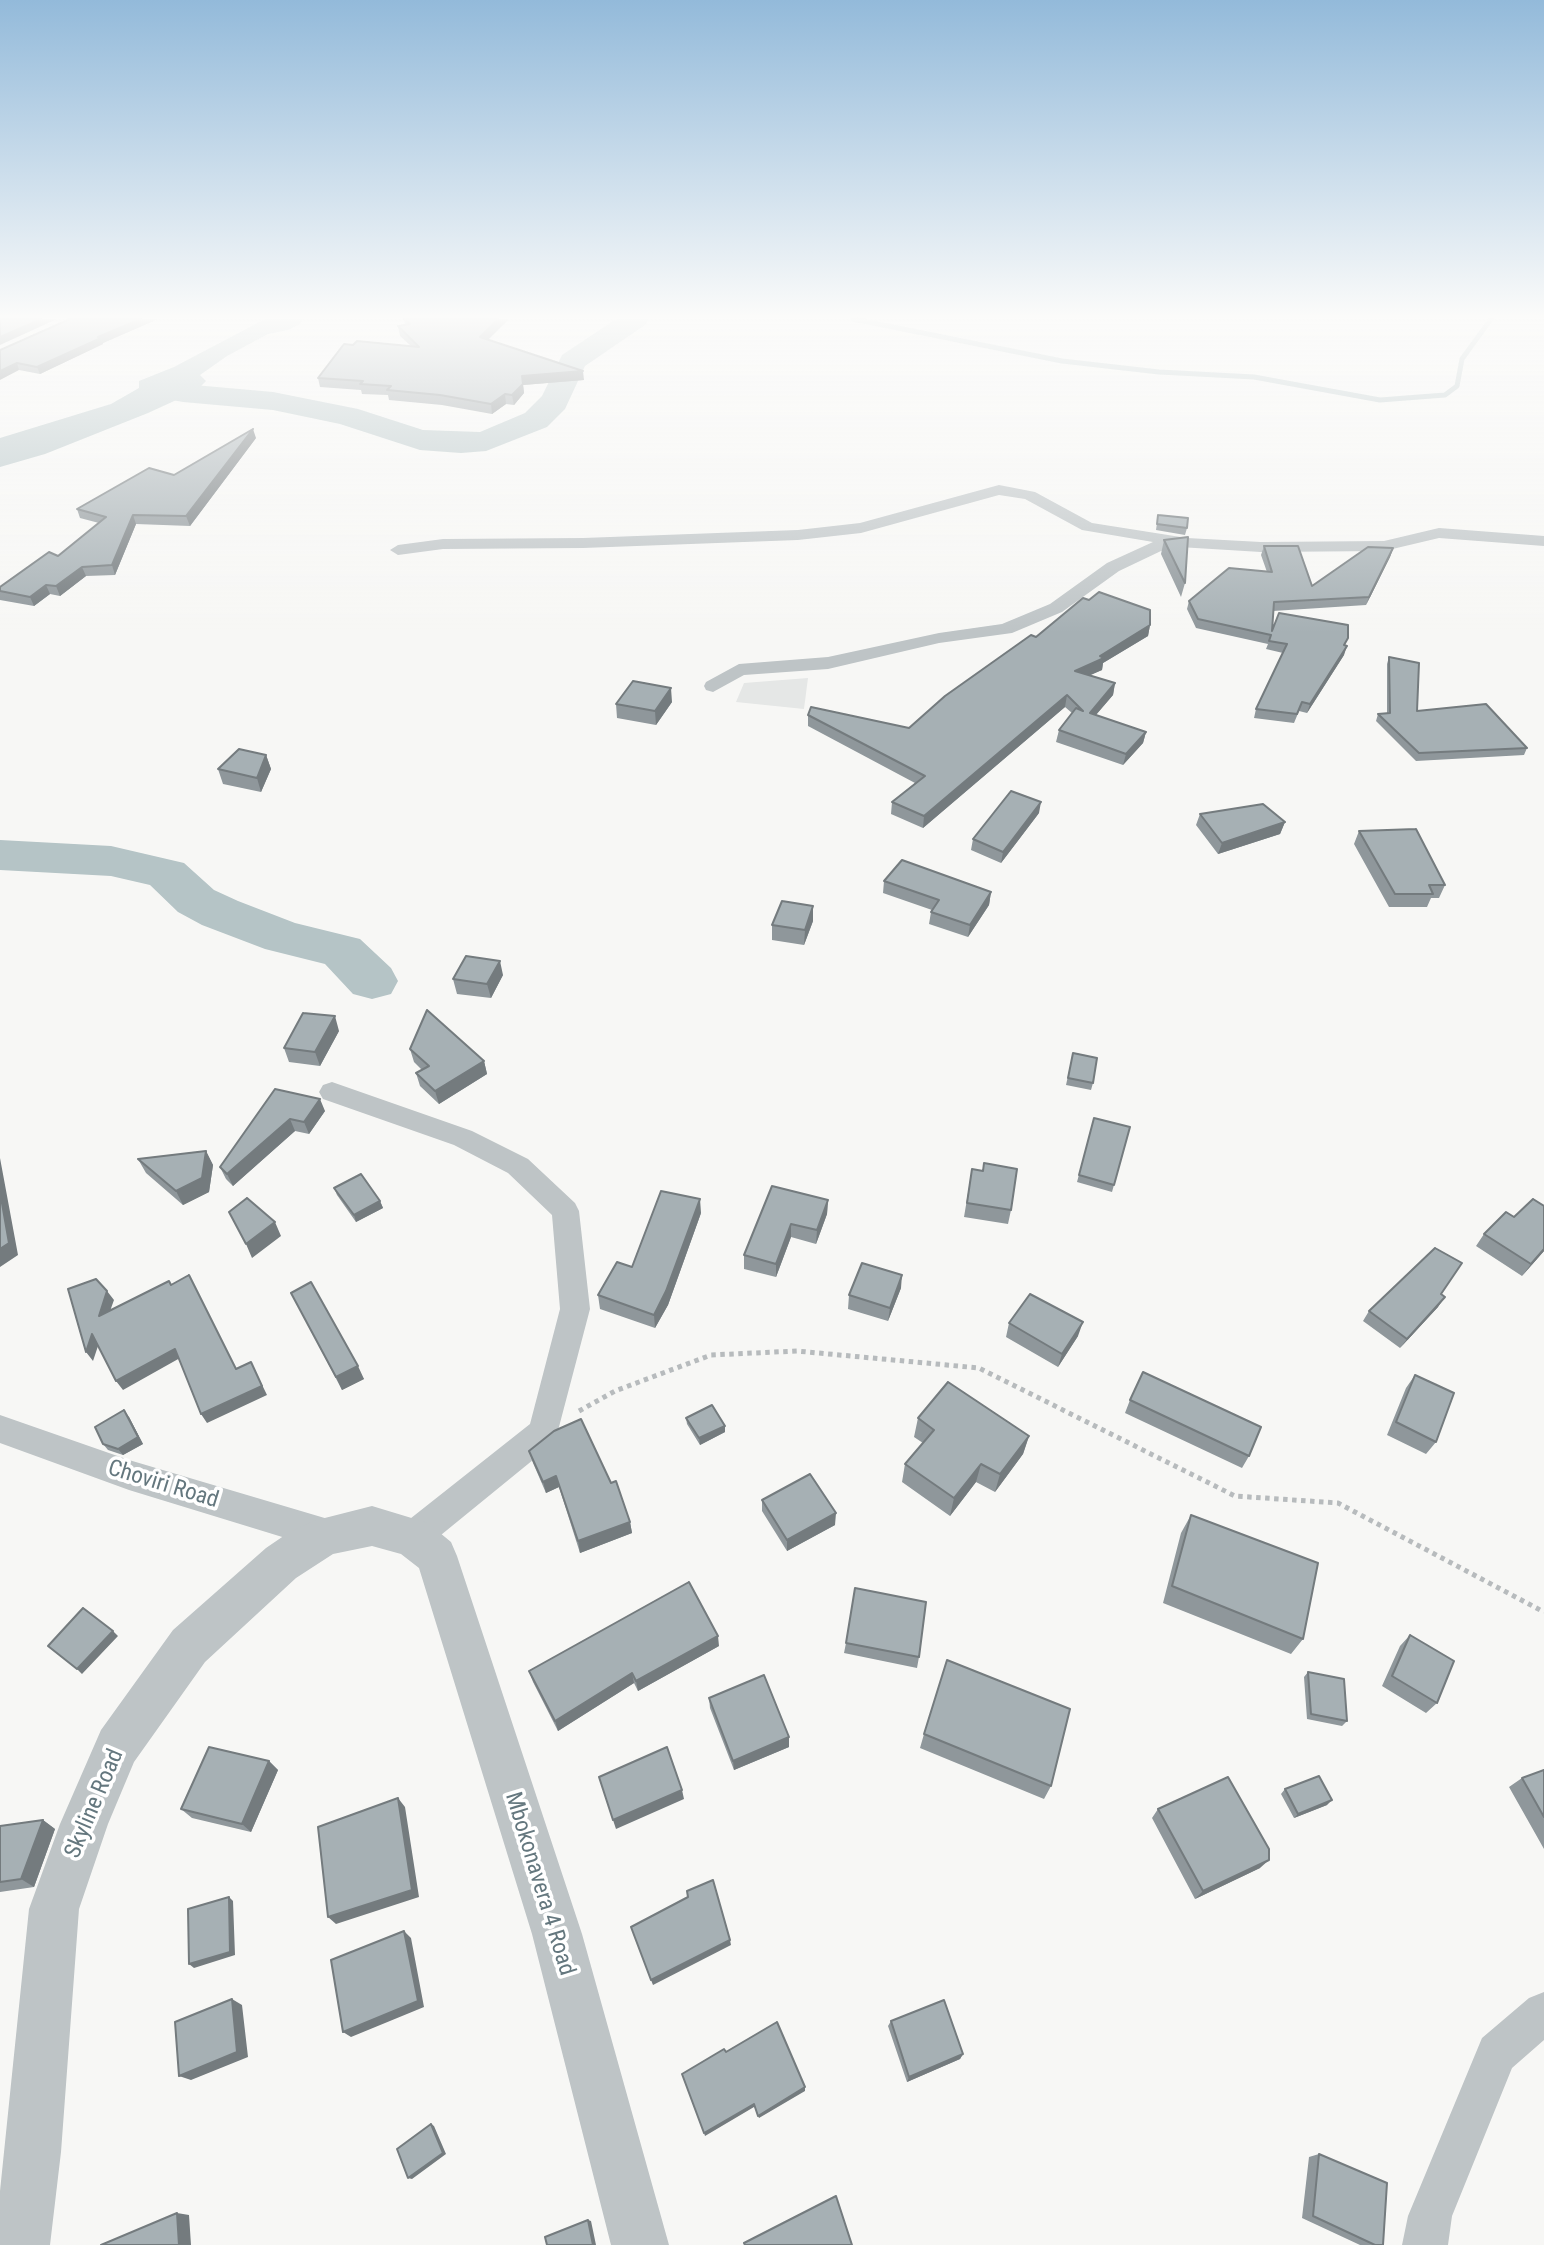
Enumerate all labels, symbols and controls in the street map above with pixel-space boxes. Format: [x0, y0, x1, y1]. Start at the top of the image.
street label: Choviri Road [104, 1455, 222, 1515]
street label: Skyline Road [60, 1745, 130, 1863]
street label: Mbokonavera 4 Road [498, 1789, 580, 1979]

